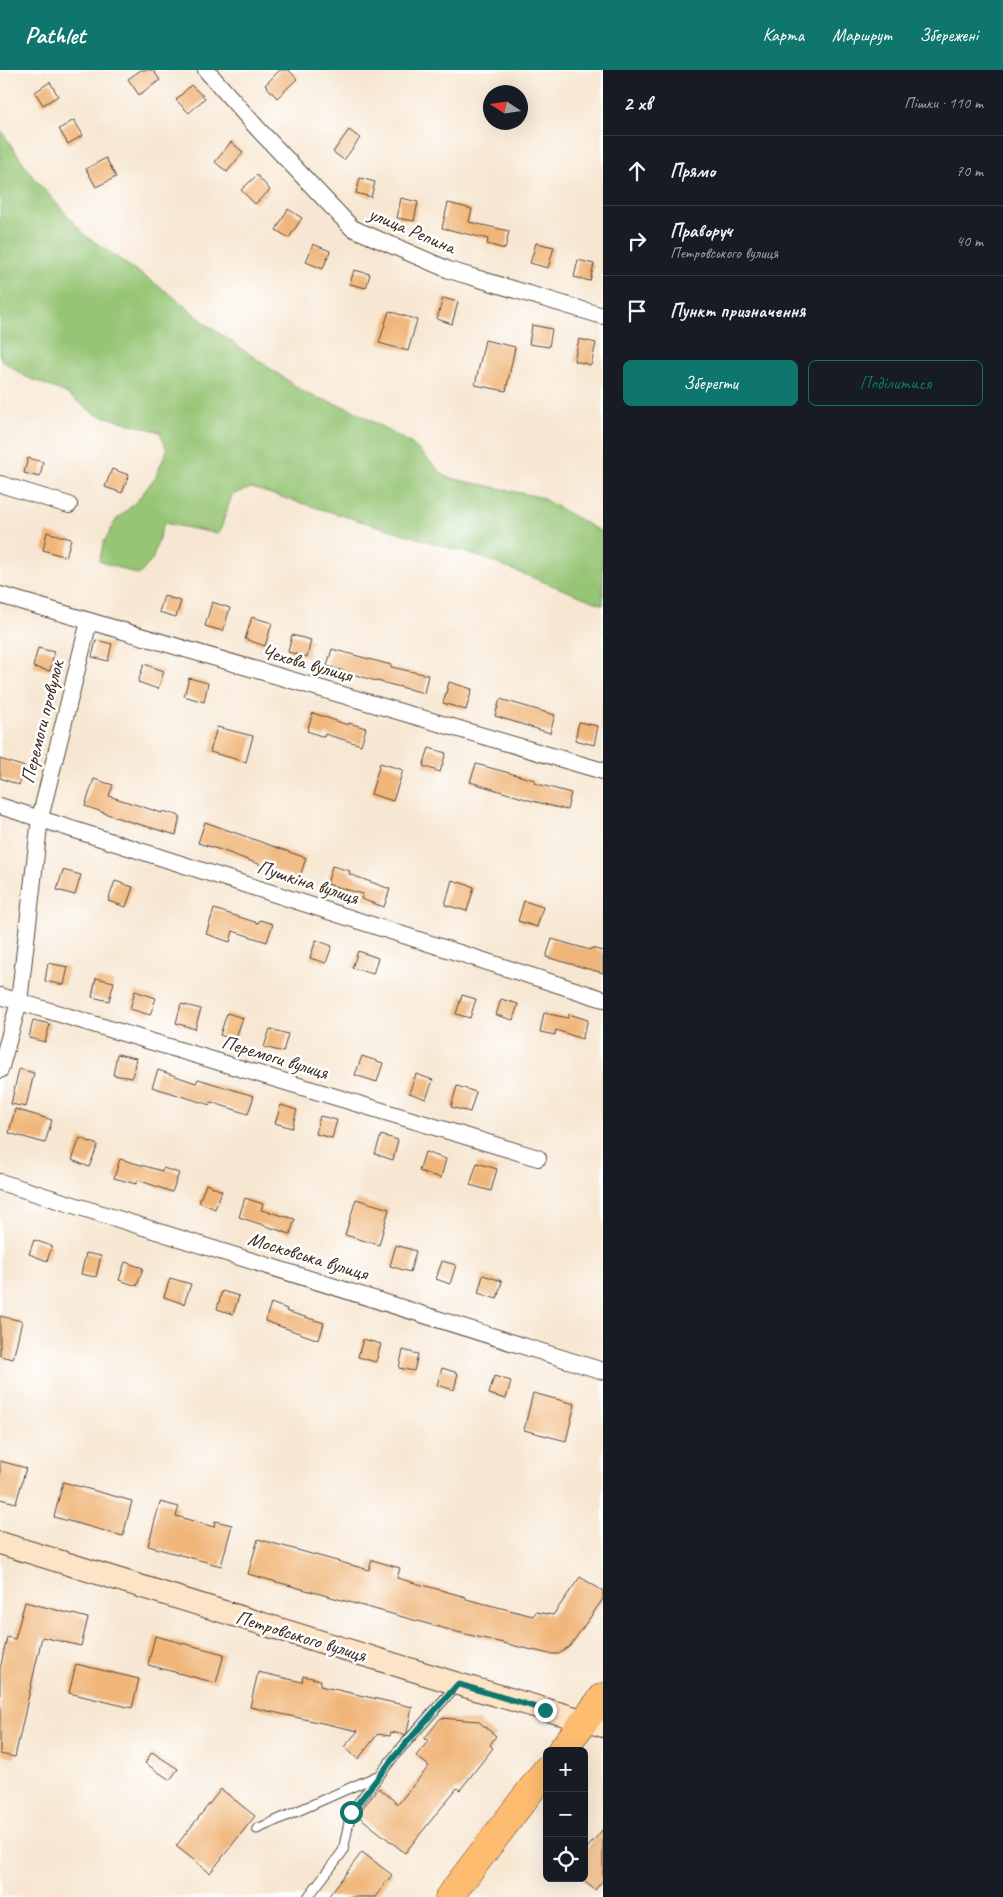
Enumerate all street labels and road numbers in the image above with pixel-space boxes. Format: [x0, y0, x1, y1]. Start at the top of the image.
street label: улица Репина [364, 200, 461, 260]
street label: Чехова вулиця [259, 638, 357, 688]
street label: Перемоги провулок [15, 656, 70, 786]
street label: Пушкіна вулиця [254, 854, 363, 910]
street label: Перемоги вулиця [219, 1029, 332, 1085]
street label: Московська вулиця [245, 1226, 373, 1287]
street label: Петровського вулиця [233, 1604, 370, 1668]

